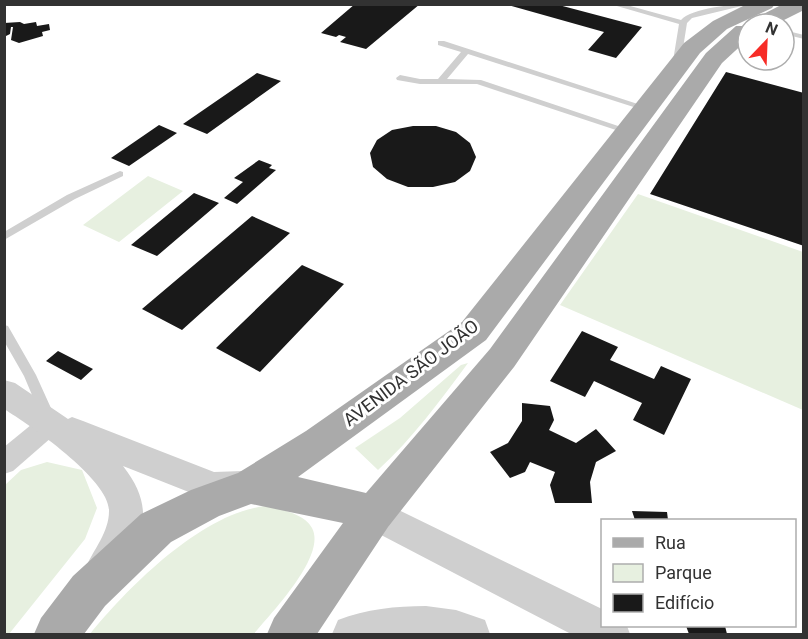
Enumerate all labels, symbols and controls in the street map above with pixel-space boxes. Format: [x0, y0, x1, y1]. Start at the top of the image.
north arrow [736, 12, 796, 72]
text: N [763, 18, 781, 40]
street label: AVENIDA SÃO JOÃO [339, 315, 482, 430]
legend [601, 519, 796, 627]
text: Rua [655, 532, 686, 553]
text: Parque [655, 562, 712, 583]
text: Edifício [655, 592, 714, 613]

